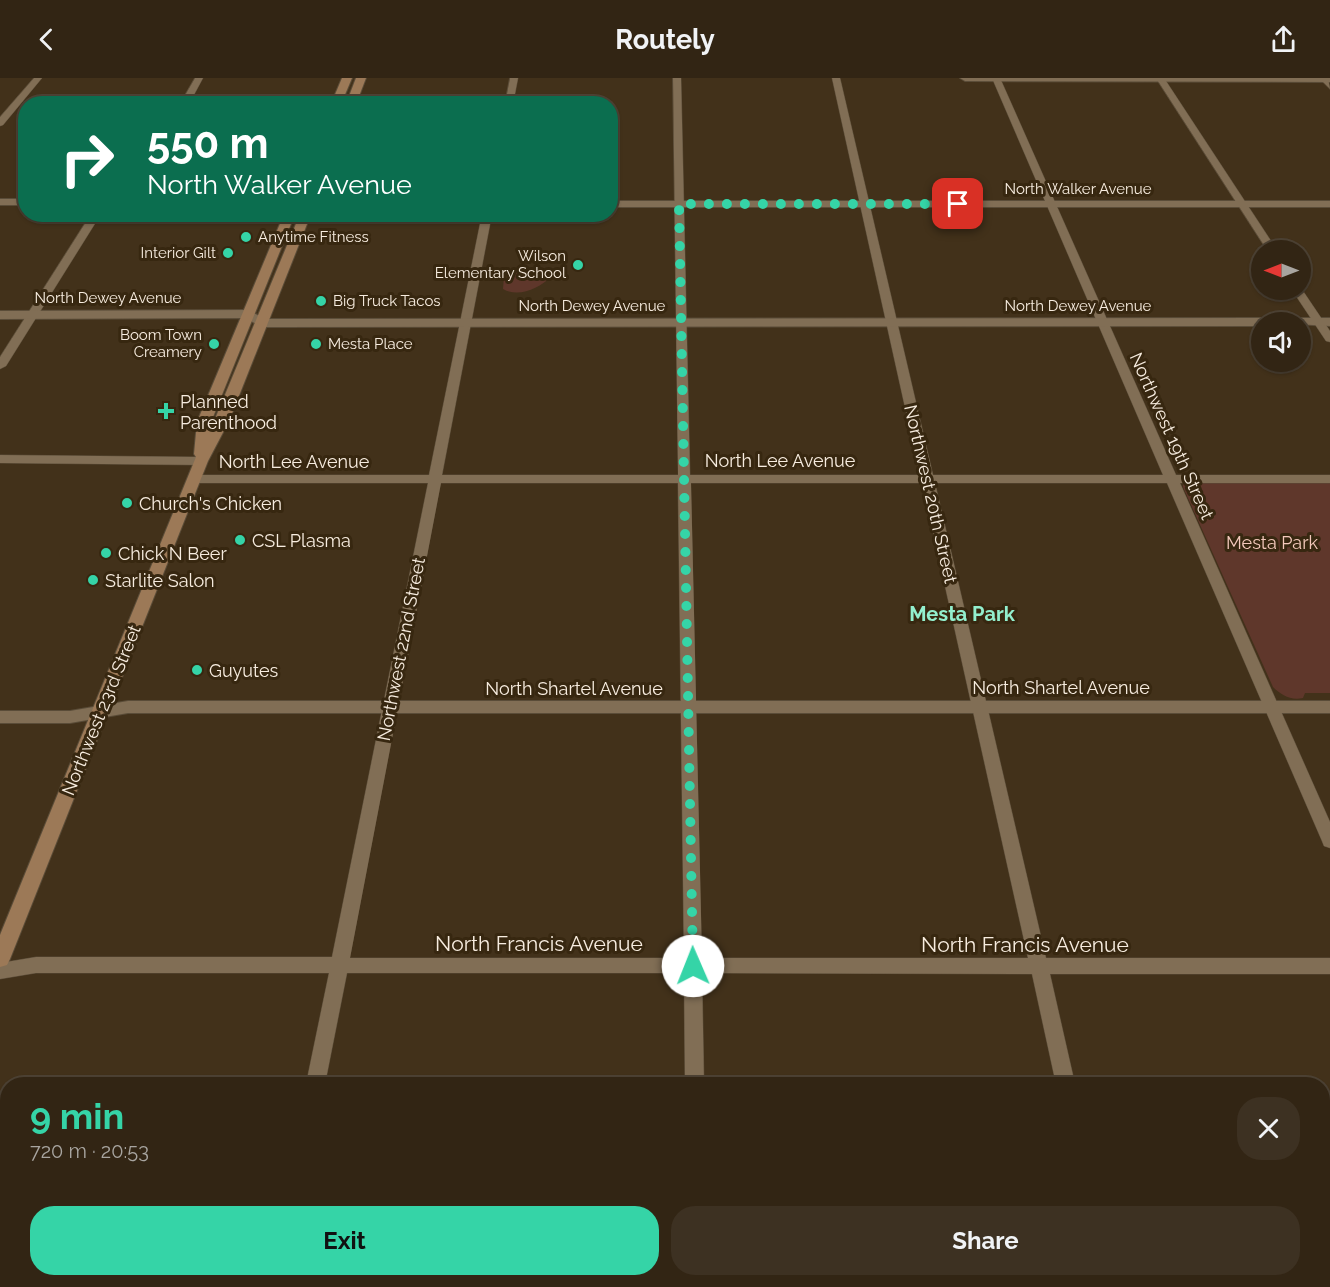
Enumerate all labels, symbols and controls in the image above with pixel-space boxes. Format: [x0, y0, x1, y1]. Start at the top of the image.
icon: back [30, 23, 63, 56]
icon: share [1267, 23, 1300, 56]
text: Routely [615, 24, 715, 55]
text: 550 m [147, 119, 269, 168]
icon: right [48, 120, 126, 198]
text: North Walker Avenue [147, 169, 412, 200]
pin [932, 178, 983, 229]
street label: North Walker Avenue [1004, 180, 1152, 198]
icon: arrive [941, 187, 974, 220]
place label: Anytime Fitness [258, 228, 369, 246]
marker: Anytime Fitness [239, 230, 253, 244]
north arrow [1251, 240, 1311, 300]
map controls [1251, 240, 1311, 372]
place label: Interior Gilt [141, 244, 216, 262]
marker: Interior Gilt [221, 246, 235, 260]
place label: Wilson Elementary School [435, 247, 567, 282]
marker: Wilson Elementary School [571, 258, 585, 272]
street label: North Dewey Avenue [35, 289, 182, 307]
place label: Big Truck Tacos [333, 292, 441, 310]
marker: Big Truck Tacos [314, 294, 328, 308]
street label: North Dewey Avenue [519, 297, 666, 315]
street label: North Dewey Avenue [1005, 297, 1152, 315]
button: sound [1251, 312, 1311, 372]
place label: Boom Town Creamery [120, 326, 202, 361]
place label: Mesta Place [328, 335, 413, 353]
marker: Boom Town Creamery [207, 337, 221, 351]
marker: Mesta Place [309, 337, 323, 351]
street label: Northwest 19th Street [1126, 349, 1218, 523]
place label: Planned Parenthood [180, 391, 277, 433]
marker: Planned Parenthood [157, 402, 175, 420]
street label: Northwest 20th Street [900, 403, 962, 585]
street label: North Lee Avenue [705, 450, 856, 471]
street label: North Lee Avenue [219, 451, 370, 472]
place label: Church's Chicken [139, 493, 282, 514]
marker: Church's Chicken [120, 496, 134, 510]
place label: CSL Plasma [252, 530, 351, 551]
park label: Mesta Park [1226, 532, 1318, 553]
marker: CSL Plasma [233, 533, 247, 547]
place label: Chick N Beer [118, 543, 227, 564]
marker: Chick N Beer [99, 546, 113, 560]
street label: Northwest 22nd Street [373, 556, 429, 742]
place label: Starlite Salon [105, 570, 215, 591]
marker: Starlite Salon [86, 573, 100, 587]
district label: Mesta Park [909, 602, 1016, 626]
street label: Northwest 23rd Street [57, 622, 145, 798]
place label: Guyutes [209, 660, 278, 681]
marker: Guyutes [190, 663, 204, 677]
street label: North Shartel Avenue [972, 677, 1150, 698]
street label: North Shartel Avenue [485, 678, 663, 699]
street label: North Francis Avenue [435, 931, 643, 956]
street label: North Francis Avenue [921, 932, 1129, 957]
position arrow [661, 934, 725, 998]
text: 9 min [30, 1095, 124, 1137]
button: close [1237, 1097, 1300, 1160]
text: 720 m · 20:53 [30, 1139, 149, 1163]
button: Exit [30, 1206, 659, 1275]
button: Share [671, 1206, 1300, 1275]

